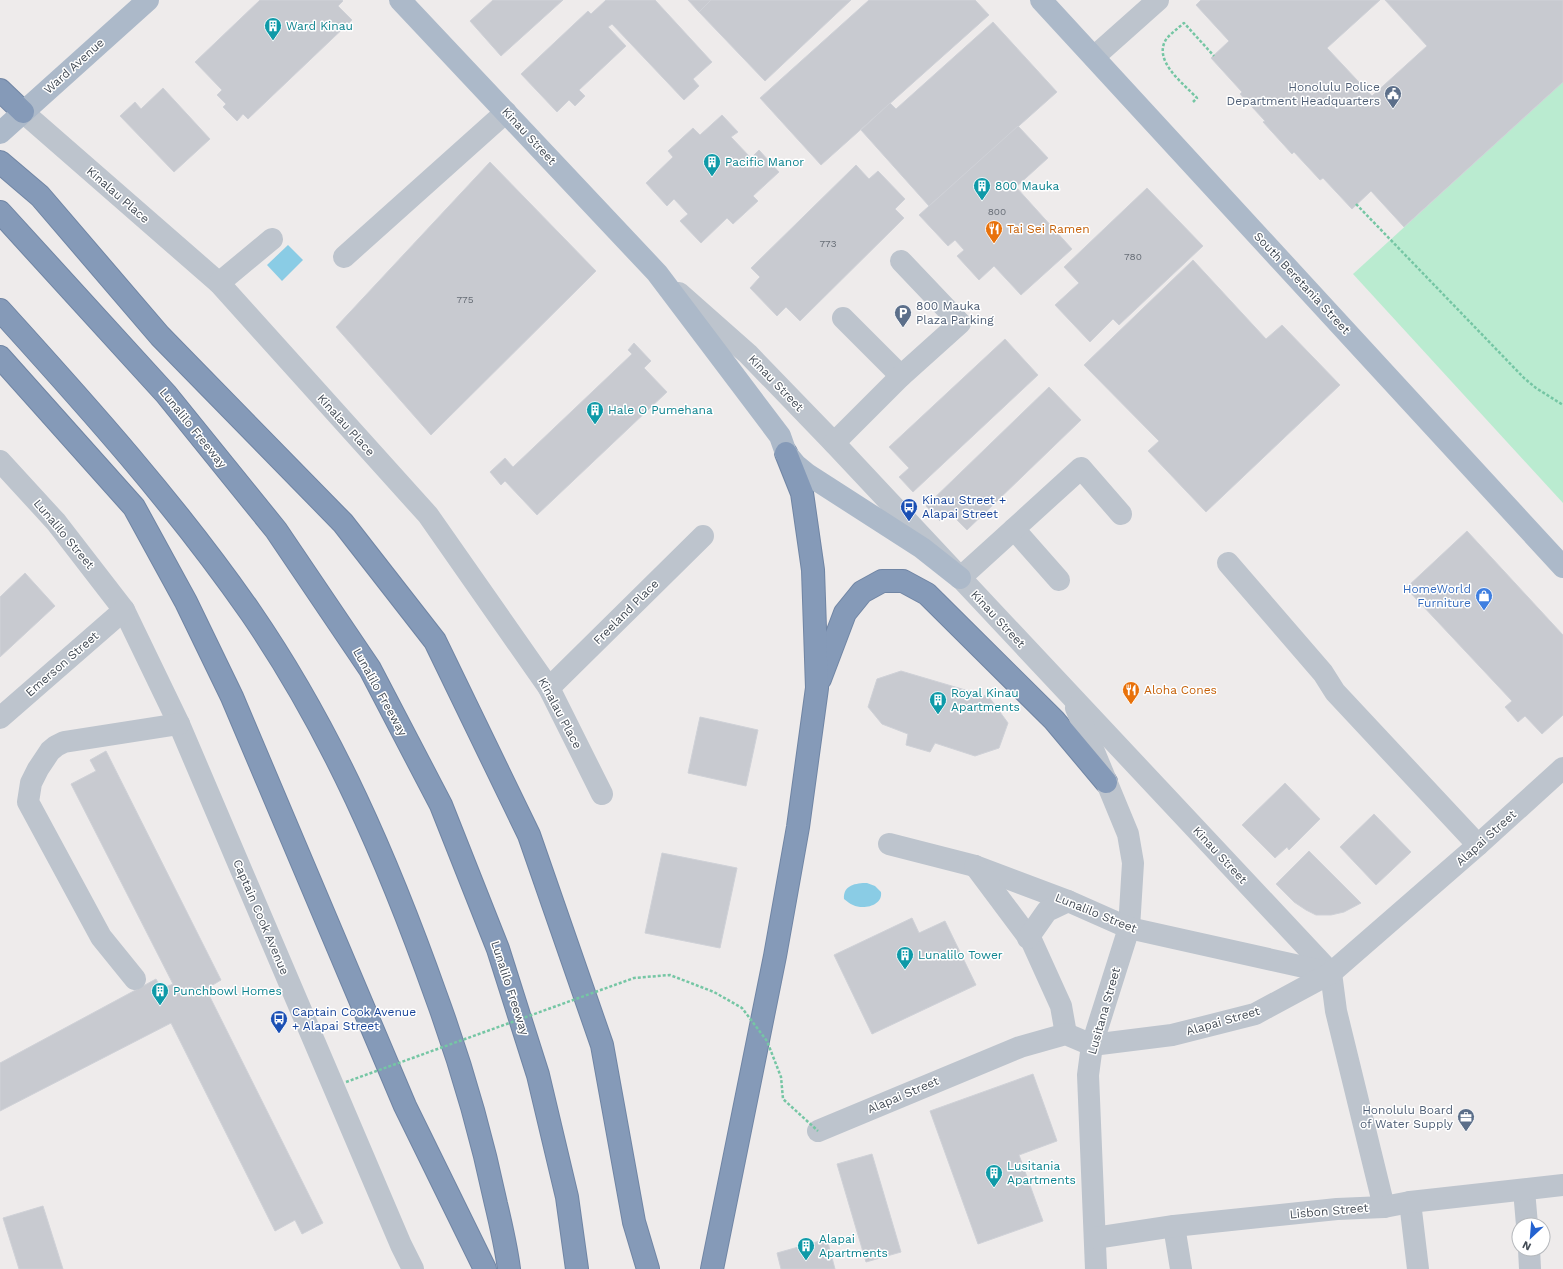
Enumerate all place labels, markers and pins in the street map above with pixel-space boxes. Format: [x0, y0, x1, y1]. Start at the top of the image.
building icon: Ward Kinau [263, 16, 283, 41]
place label: Ward Kinau [286, 19, 353, 33]
place label: Honolulu Police Department Headquarters [1227, 80, 1380, 108]
public building icon: Honolulu Police Department Headquarters [1383, 84, 1403, 109]
building icon: Pacific Manor [702, 152, 722, 177]
place label: Pacific Manor [725, 155, 804, 169]
building icon: 800 Mauka [972, 176, 992, 201]
place label: 800 Mauka [995, 179, 1059, 193]
restaurant icon: Tai Sei Ramen [984, 219, 1004, 244]
place label: Tai Sei Ramen [1007, 222, 1090, 236]
place label: 800 Mauka Plaza Parking [916, 299, 994, 327]
parking icon: 800 Mauka Plaza Parking [893, 303, 913, 328]
building icon: Hale O Pumehana [585, 400, 605, 425]
place label: Hale O Pumehana [608, 403, 713, 417]
place label: Kinau Street + Alapai Street [922, 493, 1006, 521]
bus stop icon: Kinau Street + Alapai Street [899, 497, 919, 522]
place label: HomeWorld Furniture [1403, 582, 1471, 610]
shop icon: HomeWorld Furniture [1474, 586, 1494, 611]
restaurant icon: Aloha Cones [1121, 680, 1141, 705]
place label: Aloha Cones [1144, 683, 1217, 697]
place label: Royal Kinau Apartments [951, 686, 1020, 714]
building icon: Royal Kinau Apartments [928, 690, 948, 715]
building icon: Lunalilo Tower [895, 945, 915, 970]
place label: Lunalilo Tower [918, 948, 1003, 962]
building icon: Punchbowl Homes [150, 981, 170, 1006]
place label: Punchbowl Homes [173, 984, 282, 998]
place label: Captain Cook Avenue + Alapai Street [292, 1005, 416, 1033]
bus stop icon: Captain Cook Avenue + Alapai Street [269, 1009, 289, 1034]
place label: Honolulu Board of Water Supply [1360, 1103, 1454, 1131]
office icon: Honolulu Board of Water Supply [1456, 1107, 1476, 1132]
place label: Lusitania Apartments [1007, 1159, 1076, 1187]
building icon: Lusitania Apartments [984, 1163, 1004, 1188]
place label: Alapai Apartments [819, 1232, 888, 1260]
building icon: Alapai Apartments [796, 1236, 816, 1261]

